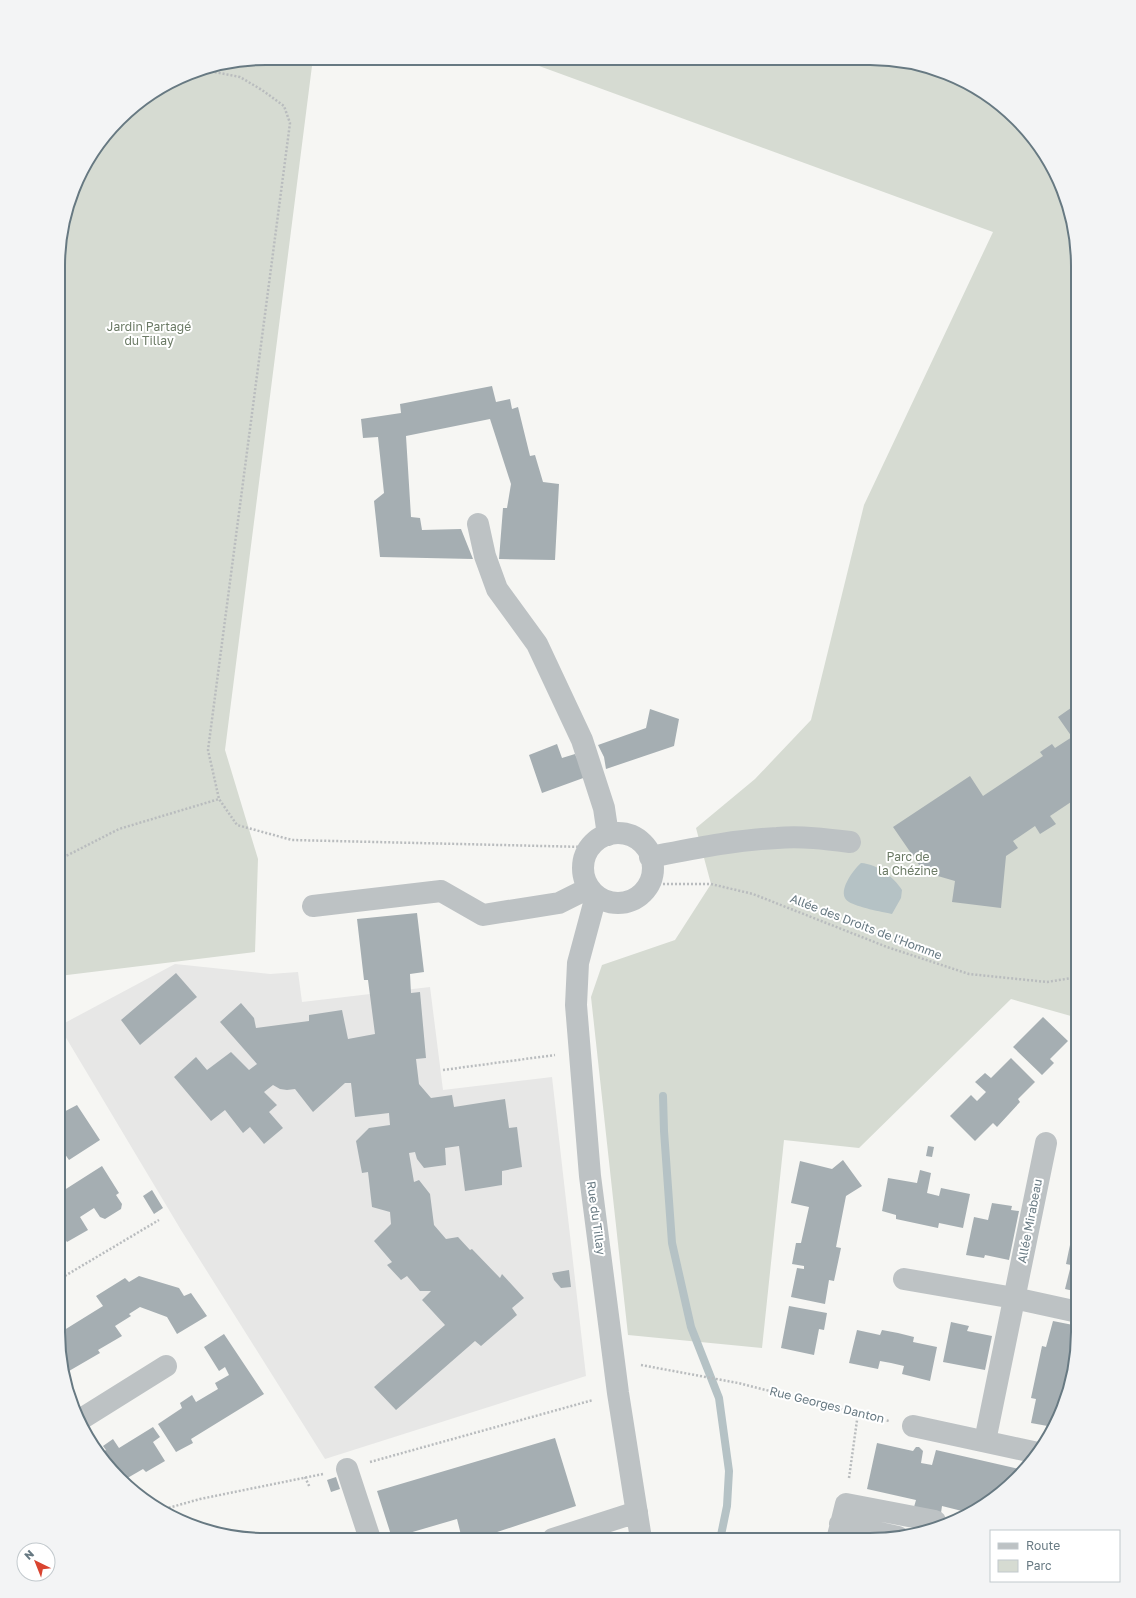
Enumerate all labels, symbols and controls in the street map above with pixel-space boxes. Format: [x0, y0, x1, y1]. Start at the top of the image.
park label: Jardin Partagé du Tillay [107, 319, 191, 348]
park label: Parc de la Chézine [878, 849, 938, 878]
street label: Allée des Droits de l'Homme [788, 891, 944, 962]
street label: Allée Mirabeau [1014, 1177, 1045, 1264]
street label: Rue du Tillay [584, 1180, 609, 1256]
street label: Rue Georges Danton [768, 1383, 886, 1426]
legend [990, 1530, 1120, 1582]
text: Route [1026, 1538, 1060, 1553]
north arrow [16, 1542, 56, 1582]
text: N [21, 1547, 36, 1562]
text: Parc [1026, 1558, 1052, 1573]

